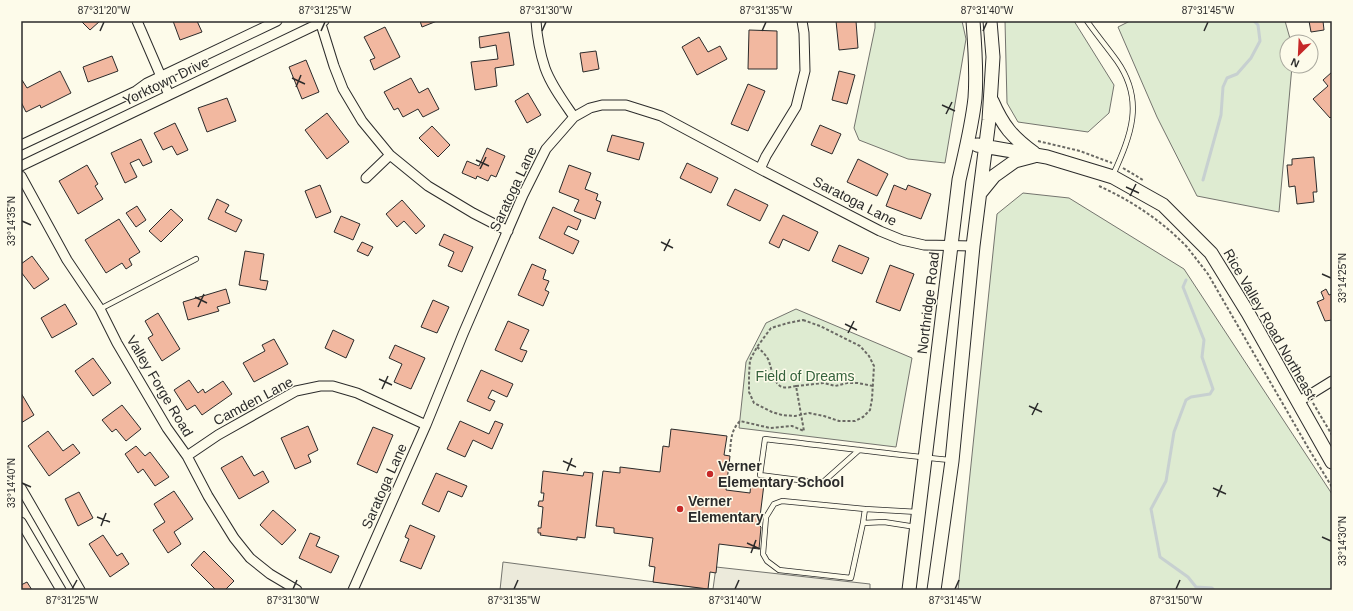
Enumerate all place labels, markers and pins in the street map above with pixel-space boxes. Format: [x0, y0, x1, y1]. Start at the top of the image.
place label: Verner Elementary School [718, 458, 844, 490]
marker: Verner Elementary School [705, 469, 715, 479]
place label: Verner Elementary [688, 493, 764, 525]
marker: Verner Elementary [675, 504, 685, 514]

